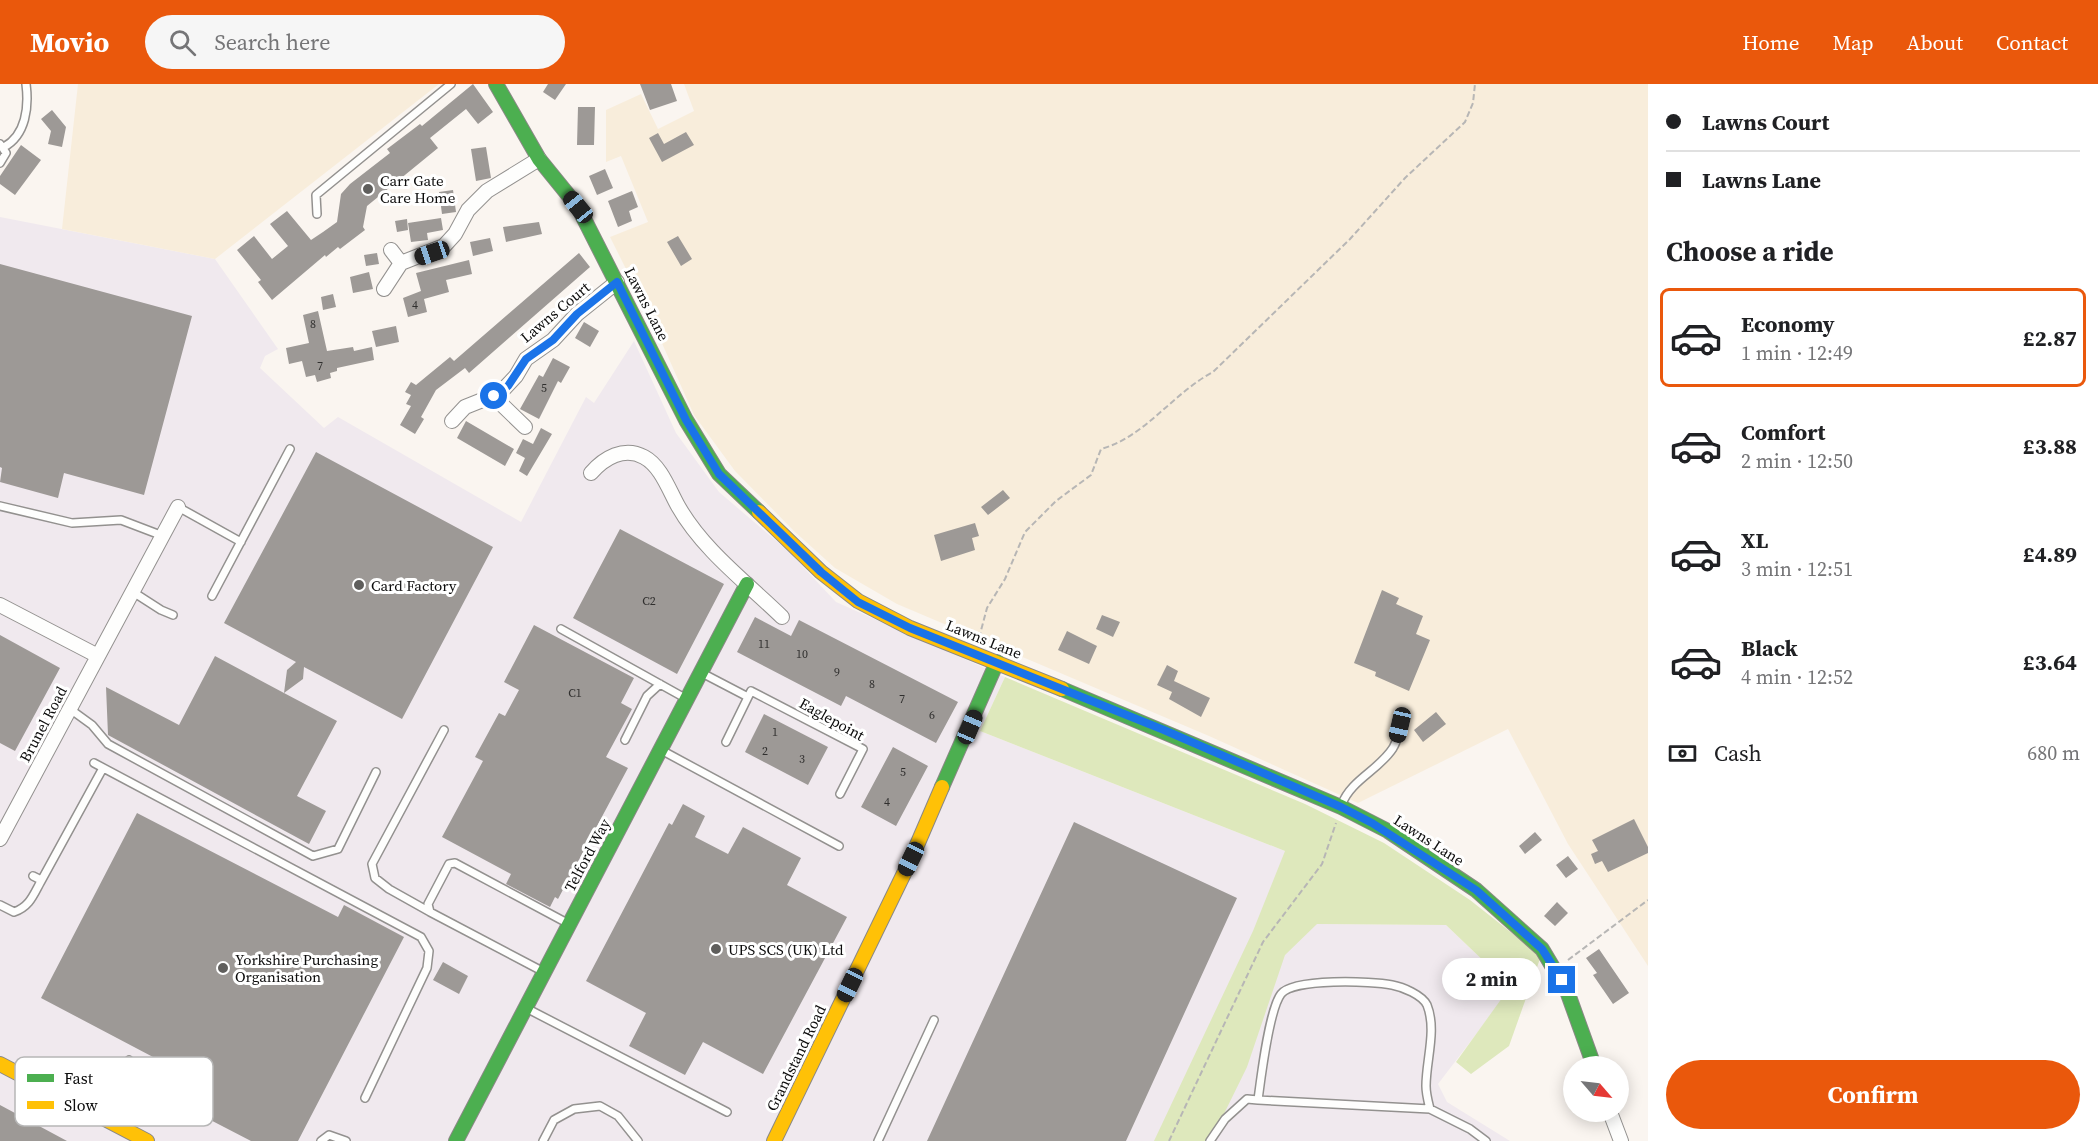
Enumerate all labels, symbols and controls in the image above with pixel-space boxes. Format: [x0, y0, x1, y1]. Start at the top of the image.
search box [145, 15, 565, 69]
text: Movio [30, 23, 109, 61]
icon: search [166, 26, 199, 59]
text: Search here [214, 27, 330, 57]
text: Home [1742, 28, 1800, 57]
text: Map [1833, 28, 1874, 57]
text: About [1907, 28, 1963, 57]
text: Contact [1996, 28, 2068, 57]
text: Lawns Court [1702, 107, 1829, 137]
text: Lawns Lane [1702, 165, 1821, 195]
place label: Carr Gate Care Home [380, 170, 456, 208]
marker: Carr Gate Care Home [361, 182, 375, 196]
car [560, 187, 596, 227]
text: Choose a ride [1666, 233, 1834, 270]
car [412, 239, 452, 267]
street label: Lawns Lane [619, 264, 675, 345]
street label: Lawns Court [516, 277, 594, 347]
house number: 4 [412, 297, 418, 313]
text: Economy [1741, 309, 1835, 339]
icon: car [1669, 311, 1723, 365]
house number: 8 [310, 316, 316, 332]
text: £2.87 [2023, 323, 2077, 353]
text: 1 min · 12:49 [1741, 339, 1853, 367]
house number: 7 [317, 358, 323, 374]
house number: 5 [541, 380, 547, 396]
route start [480, 382, 507, 409]
text: Comfort [1741, 417, 1825, 447]
icon: car [1669, 419, 1723, 473]
text: £3.88 [2023, 431, 2077, 461]
text: 2 min · 12:50 [1741, 447, 1853, 475]
text: XL [1741, 525, 1768, 555]
icon: car [1669, 527, 1723, 581]
text: £4.89 [2023, 539, 2077, 569]
text: 3 min · 12:51 [1741, 555, 1853, 583]
place label: Card Factory [371, 575, 457, 596]
marker: Card Factory [352, 578, 366, 592]
house number: C2 [642, 593, 656, 609]
street label: Lawns Lane [943, 614, 1025, 664]
text: Black [1741, 633, 1798, 663]
icon: car [1669, 635, 1723, 689]
house number: 11 [758, 636, 770, 652]
house number: 10 [796, 646, 808, 662]
text: £3.64 [2023, 647, 2077, 677]
text: 4 min · 12:52 [1741, 663, 1853, 691]
house number: 9 [834, 664, 840, 680]
house number: 8 [869, 676, 875, 692]
street label: Brunel Road [14, 682, 72, 766]
house number: C1 [568, 685, 582, 701]
house number: 7 [899, 691, 905, 707]
street label: Eaglepoint [796, 692, 868, 746]
car [1387, 705, 1413, 745]
house number: 6 [929, 707, 935, 723]
car [955, 707, 985, 747]
house number: 1 [772, 724, 778, 740]
icon: cash [1666, 737, 1699, 770]
text: Cash [1714, 738, 1762, 768]
text: 680 m [2027, 739, 2080, 767]
house number: 2 [762, 743, 768, 759]
house number: 3 [799, 751, 805, 767]
house number: 5 [900, 764, 906, 780]
house number: 4 [884, 794, 890, 810]
street label: Lawns Lane [1390, 809, 1469, 871]
street label: Telford Way [559, 815, 615, 895]
car [895, 839, 927, 879]
place label: UPS SCS (UK) Ltd [728, 939, 844, 960]
marker: UPS SCS (UK) Ltd [709, 942, 723, 956]
place label: Yorkshire Purchasing Organisation [235, 949, 378, 987]
callout: 2 min [1442, 959, 1541, 1001]
marker: Yorkshire Purchasing Organisation [216, 961, 230, 975]
car [834, 965, 866, 1005]
text: 2 min [1466, 965, 1517, 993]
route end [1548, 966, 1575, 993]
street label: Grandstand Road [761, 1001, 831, 1115]
north arrow [1563, 1056, 1629, 1122]
map controls [1563, 1056, 1629, 1122]
legend [15, 1057, 213, 1126]
button: Confirm [1666, 1060, 2080, 1129]
text: Fast [64, 1067, 94, 1089]
text: Slow [64, 1094, 99, 1116]

